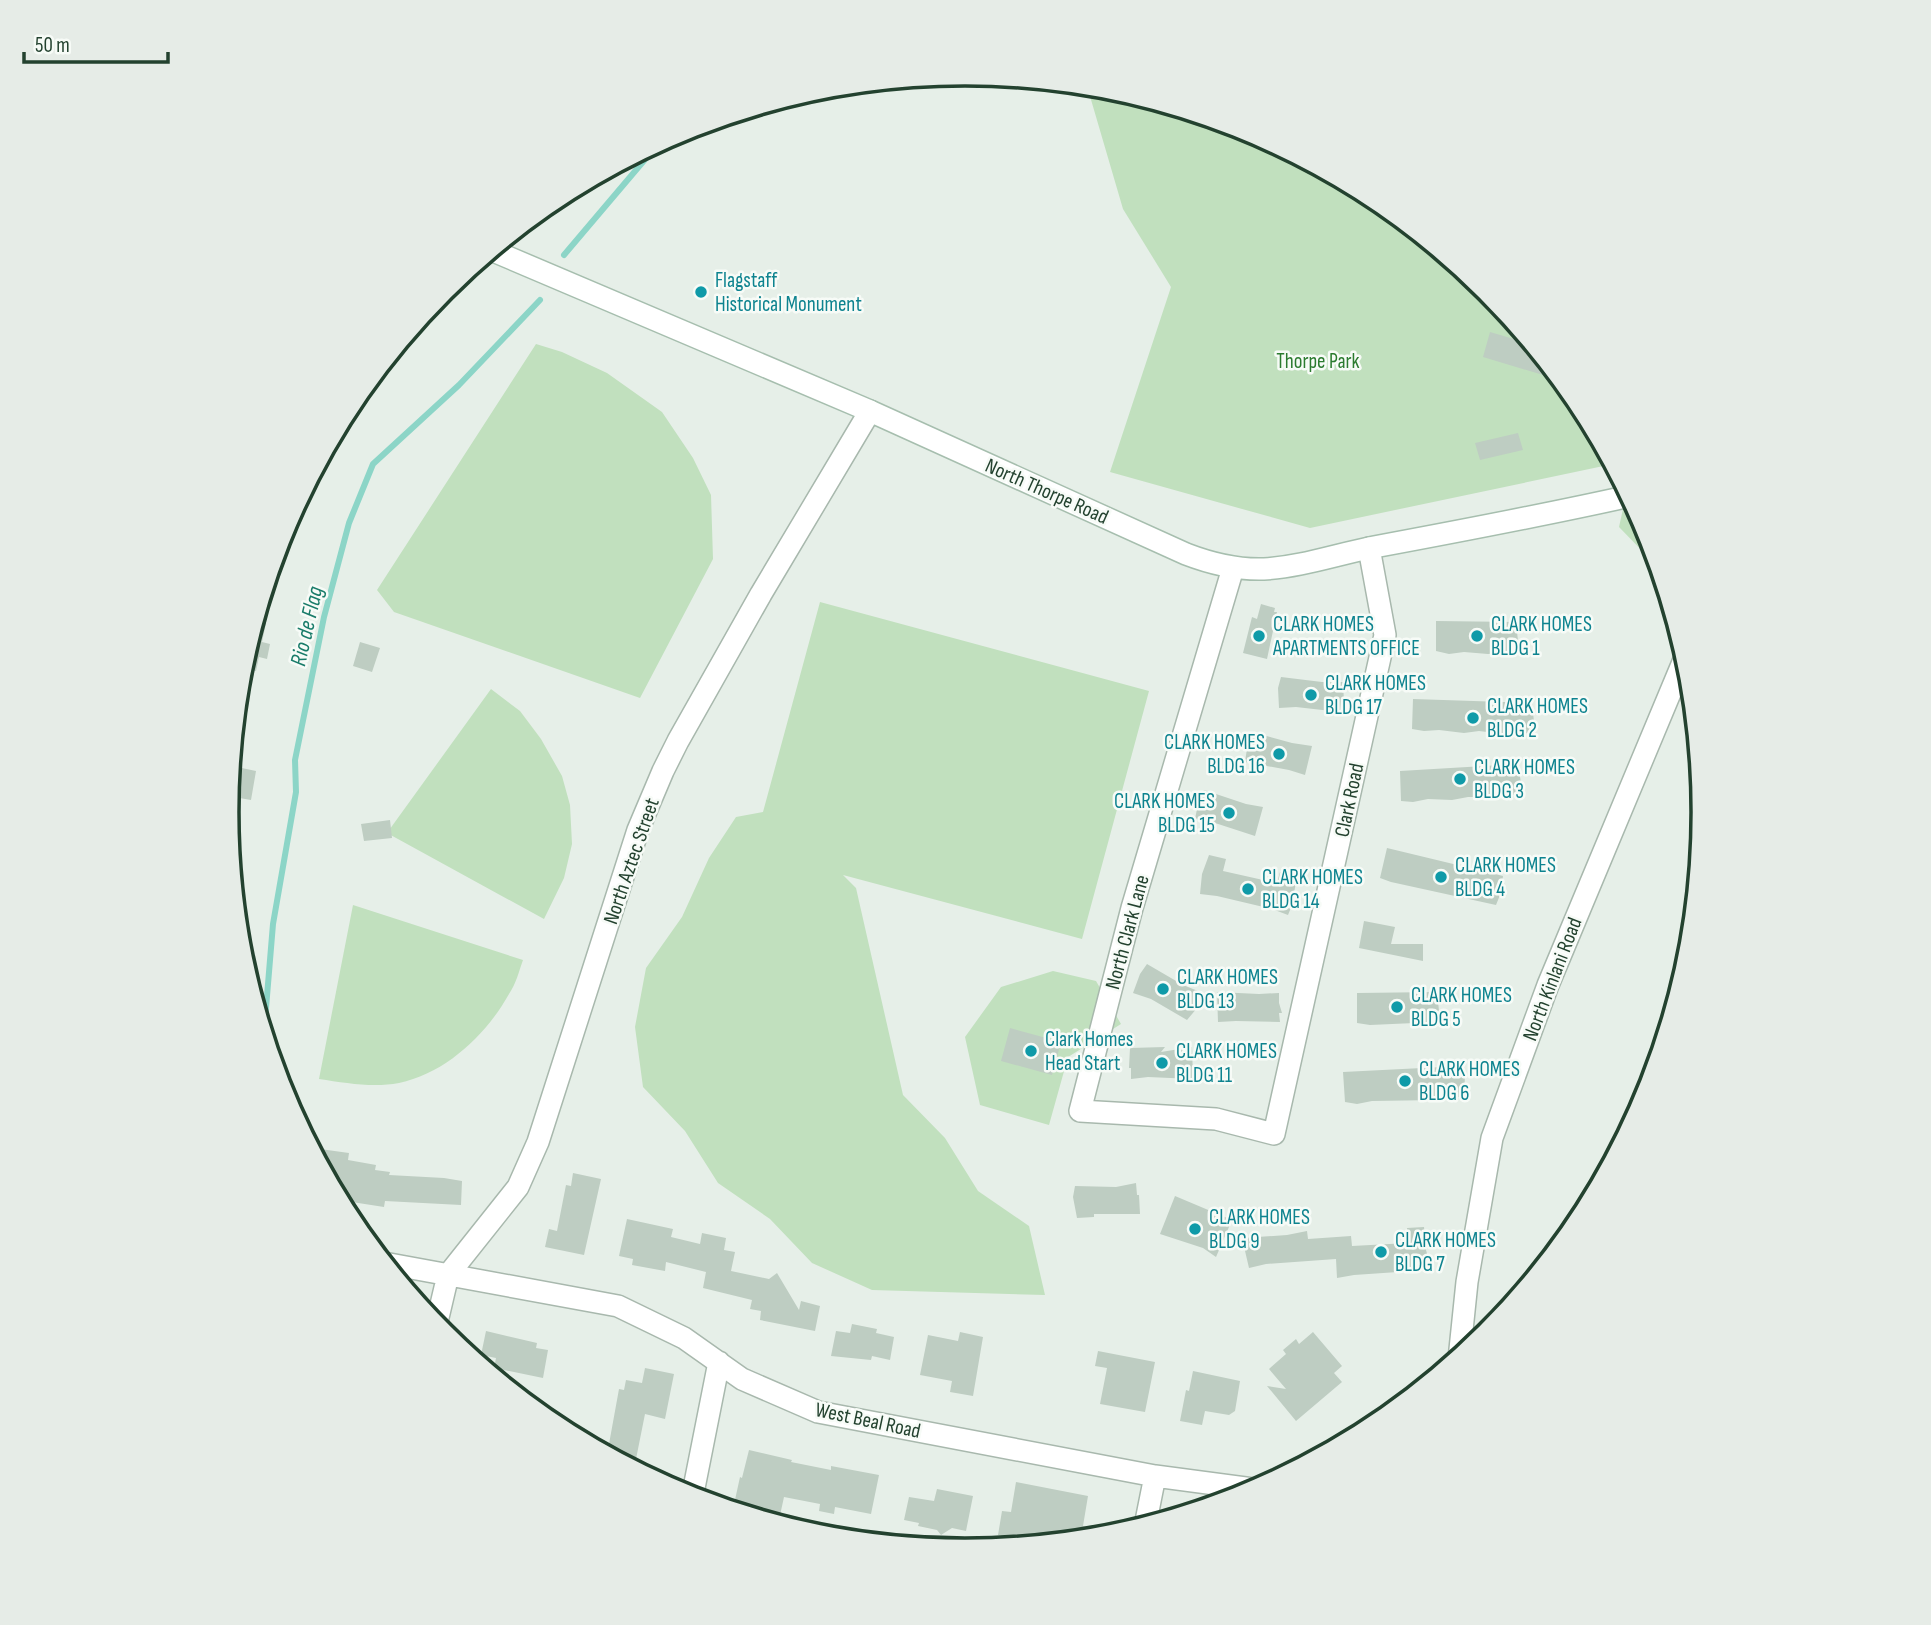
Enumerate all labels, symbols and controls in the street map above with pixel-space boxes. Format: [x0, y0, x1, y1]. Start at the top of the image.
scale bar [24, 21, 168, 65]
text: 50 m [35, 33, 70, 58]
place label: Flagstaff Historical Monument [715, 268, 862, 317]
marker: Flagstaff Historical Monument [693, 284, 709, 300]
park label: Thorpe Park [1276, 349, 1360, 374]
street label: North Thorpe Road [981, 453, 1112, 530]
water label: Rio de Flag [284, 583, 330, 669]
place label: CLARK HOMES APARTMENTS OFFICE [1272, 612, 1420, 661]
place label: CLARK HOMES BLDG 1 [1491, 612, 1592, 661]
marker: CLARK HOMES APARTMENTS OFFICE [1251, 628, 1267, 644]
marker: CLARK HOMES BLDG 1 [1469, 628, 1485, 644]
place label: CLARK HOMES BLDG 17 [1325, 671, 1426, 720]
marker: CLARK HOMES BLDG 17 [1303, 687, 1319, 703]
place label: CLARK HOMES BLDG 2 [1487, 694, 1588, 743]
marker: CLARK HOMES BLDG 2 [1465, 710, 1481, 726]
place label: CLARK HOMES BLDG 16 [1164, 730, 1265, 779]
marker: CLARK HOMES BLDG 16 [1271, 746, 1287, 762]
place label: CLARK HOMES BLDG 3 [1474, 755, 1575, 804]
street label: Clark Road [1330, 761, 1369, 839]
marker: CLARK HOMES BLDG 3 [1452, 771, 1468, 787]
place label: CLARK HOMES BLDG 15 [1114, 789, 1215, 838]
street label: North Aztec Street [598, 795, 665, 928]
marker: CLARK HOMES BLDG 15 [1221, 805, 1237, 821]
place label: CLARK HOMES BLDG 4 [1455, 853, 1556, 902]
place label: CLARK HOMES BLDG 14 [1262, 865, 1363, 914]
marker: CLARK HOMES BLDG 4 [1433, 869, 1449, 885]
street label: North Clark Lane [1100, 872, 1155, 992]
marker: CLARK HOMES BLDG 14 [1240, 881, 1256, 897]
street label: North Kinlani Road [1517, 914, 1587, 1044]
place label: CLARK HOMES BLDG 13 [1177, 965, 1278, 1014]
marker: CLARK HOMES BLDG 13 [1155, 981, 1171, 997]
place label: CLARK HOMES BLDG 5 [1411, 983, 1512, 1032]
marker: CLARK HOMES BLDG 5 [1389, 999, 1405, 1015]
place label: Clark Homes Head Start [1045, 1027, 1133, 1076]
place label: CLARK HOMES BLDG 11 [1176, 1039, 1277, 1088]
marker: Clark Homes Head Start [1023, 1043, 1039, 1059]
marker: CLARK HOMES BLDG 11 [1154, 1055, 1170, 1071]
place label: CLARK HOMES BLDG 6 [1419, 1057, 1520, 1106]
marker: CLARK HOMES BLDG 6 [1397, 1073, 1413, 1089]
place label: CLARK HOMES BLDG 9 [1209, 1205, 1310, 1254]
marker: CLARK HOMES BLDG 9 [1187, 1221, 1203, 1237]
place label: CLARK HOMES BLDG 7 [1395, 1228, 1496, 1277]
marker: CLARK HOMES BLDG 7 [1373, 1244, 1389, 1260]
street label: West Beal Road [813, 1397, 923, 1444]

